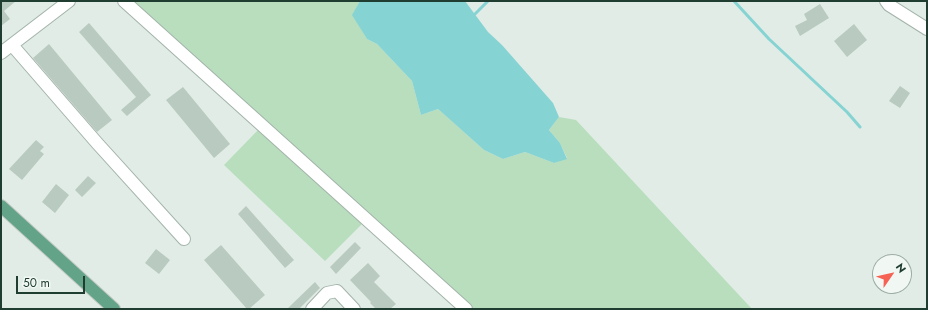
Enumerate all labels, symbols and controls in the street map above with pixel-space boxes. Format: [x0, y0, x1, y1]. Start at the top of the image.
north arrow [872, 254, 912, 294]
text: N [892, 260, 910, 276]
scale bar [18, 268, 87, 294]
text: 50 m [23, 274, 50, 292]

